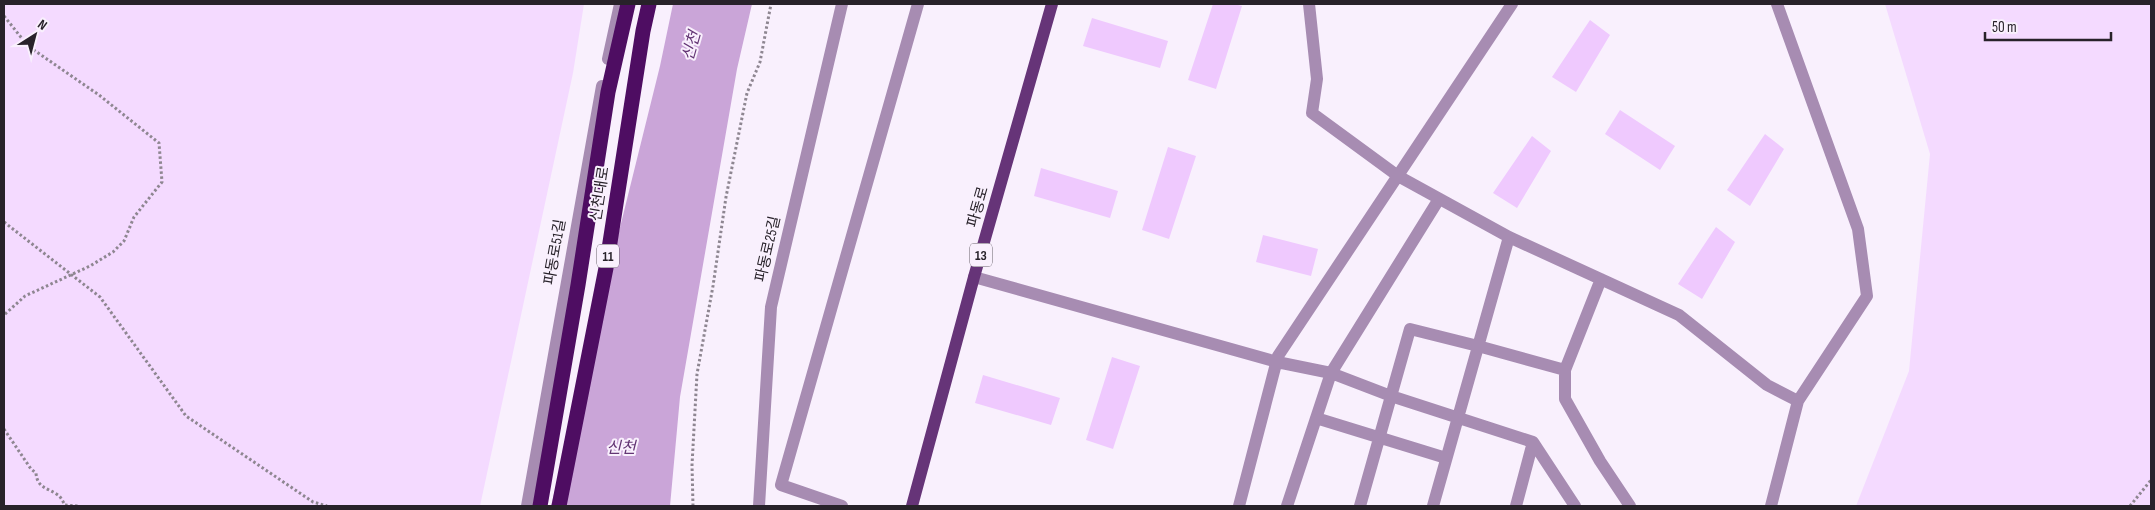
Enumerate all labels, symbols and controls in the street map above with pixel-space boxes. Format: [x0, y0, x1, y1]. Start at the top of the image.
north arrow [10, 10, 60, 60]
scale bar [1985, 10, 2111, 42]
text: N [34, 16, 50, 34]
text: 50 m [1992, 18, 2017, 37]
water label: 신천 [679, 27, 706, 63]
street label: 신천대로 [586, 165, 614, 223]
street label: 파동로 [963, 184, 993, 230]
street label: 파동로25길 [751, 214, 785, 284]
street label: 파동로51길 [540, 218, 570, 286]
road number: 13 [970, 244, 992, 266]
road number: 11 [597, 245, 619, 268]
water label: 신천 [606, 439, 638, 458]

